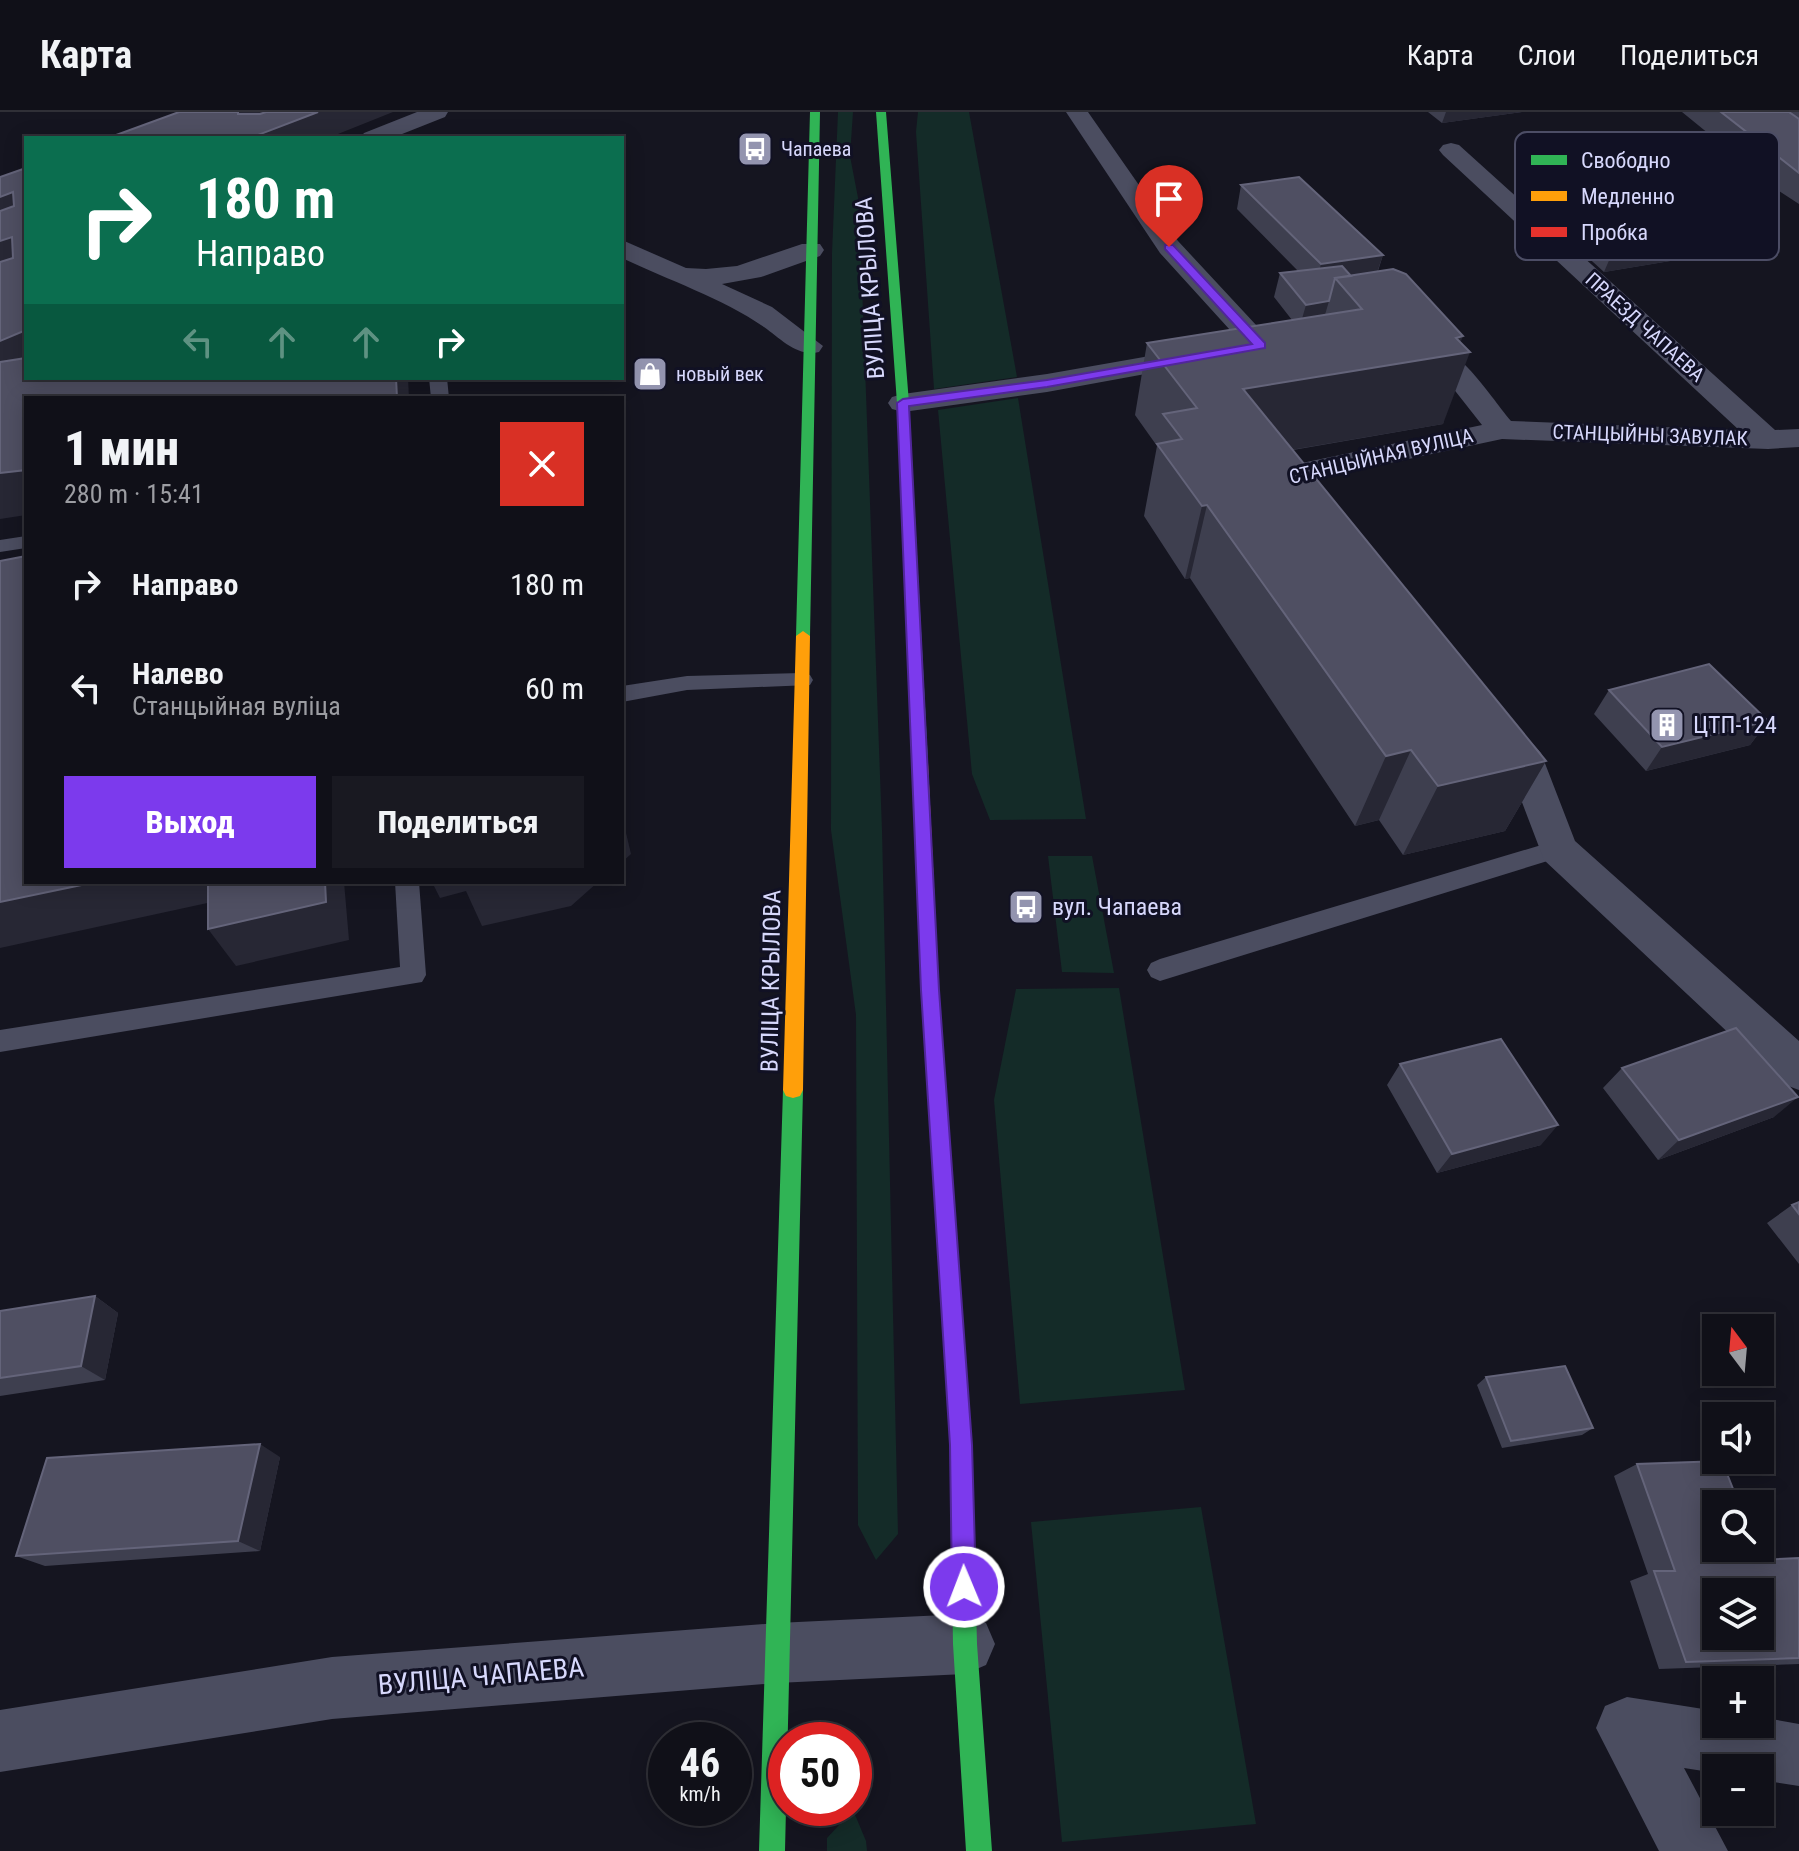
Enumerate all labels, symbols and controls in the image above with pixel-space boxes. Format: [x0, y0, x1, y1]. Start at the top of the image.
text: Карта [40, 33, 132, 77]
text: Карта [1407, 39, 1474, 72]
text: Слои [1518, 39, 1576, 72]
text: Поделиться [1620, 39, 1759, 72]
bus stop icon: Чапаева [736, 130, 774, 168]
legend [1515, 132, 1779, 260]
place label: Чапаева [781, 137, 851, 161]
text: Свободно [1581, 148, 1671, 173]
pin [1135, 165, 1203, 247]
text: 180 m [196, 166, 335, 232]
icon: right [64, 168, 168, 272]
icon: arrive [1147, 177, 1191, 221]
text: Медленно [1581, 184, 1675, 209]
street label: ВУЛІЦА КРЫЛОВА [850, 196, 890, 380]
text: Пробка [1581, 220, 1648, 245]
text: Направо [196, 233, 325, 275]
street label: ПРАЕЗД ЧАПАЕВА [1581, 267, 1710, 387]
icon: left [176, 320, 220, 364]
icon: ahead [260, 320, 304, 364]
icon: ahead [344, 320, 388, 364]
icon: right [428, 320, 472, 364]
shop icon: новый век [631, 355, 669, 393]
place label: новый век [676, 362, 764, 386]
text: 1 мин [64, 420, 179, 477]
street label: СТАНЦЫЙНЫ ЗАВУЛАК [1552, 420, 1749, 450]
button: close [500, 422, 584, 506]
street label: СТАНЦЫЙНАЯ ВУЛІЦА [1287, 423, 1476, 489]
text: 280 m · 15:41 [64, 479, 204, 509]
icon: right [64, 562, 108, 606]
text: Направо [132, 567, 238, 602]
text: 180 m [510, 567, 584, 602]
text: Налево [132, 656, 224, 691]
icon: left [64, 666, 108, 710]
text: 60 m [525, 671, 584, 706]
text: Станцыйная вуліца [132, 691, 341, 721]
building icon: ЦТП-124 [1648, 706, 1686, 744]
place label: ЦТП-124 [1693, 711, 1777, 739]
button: Выход [64, 776, 316, 868]
button: Поделиться [332, 776, 584, 868]
bus stop icon: вул. Чапаева [1007, 888, 1045, 926]
street label: ВУЛІЦА КРЫЛОВА [755, 889, 787, 1072]
place label: вул. Чапаева [1052, 893, 1182, 921]
north arrow [1702, 1314, 1774, 1386]
map controls [1702, 1314, 1774, 1826]
button: sound [1702, 1402, 1774, 1474]
button: search [1702, 1490, 1774, 1562]
position arrow [922, 1545, 1006, 1629]
button: layers [1702, 1578, 1774, 1650]
street label: ВУЛІЦА ЧАПАЕВА [377, 1651, 585, 1701]
button: + [1702, 1666, 1774, 1738]
speed limit sign: 50 [768, 1722, 872, 1826]
text: 46 [680, 1740, 720, 1787]
button: − [1702, 1754, 1774, 1826]
text: km/h [679, 1782, 721, 1806]

